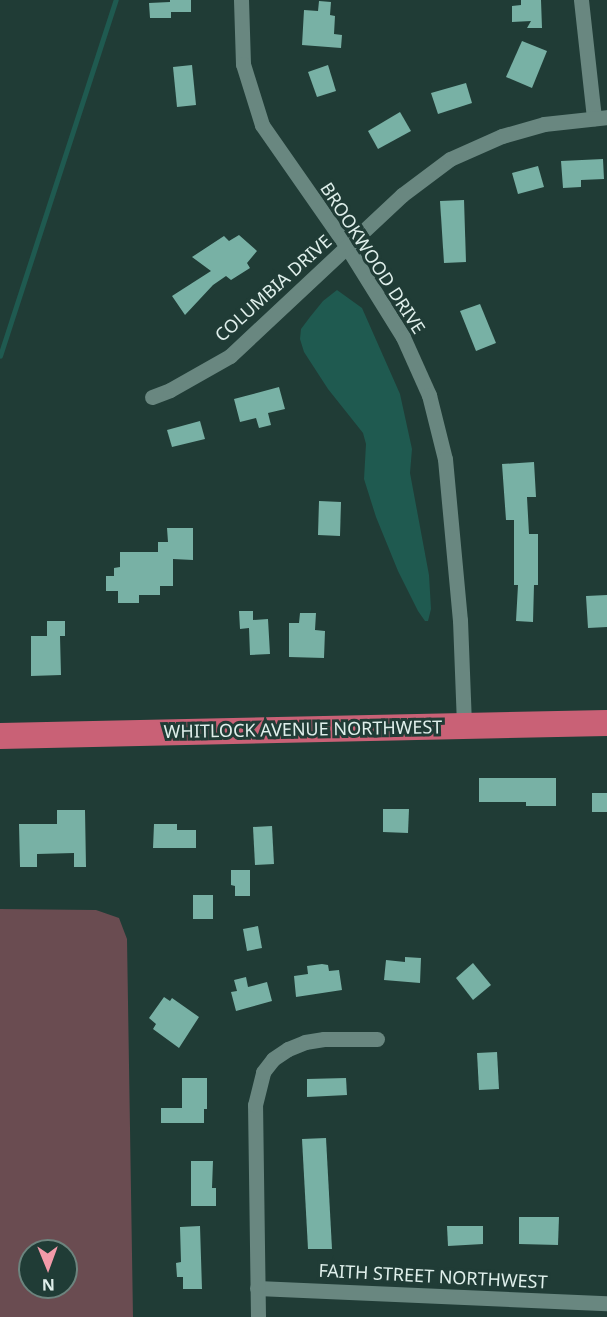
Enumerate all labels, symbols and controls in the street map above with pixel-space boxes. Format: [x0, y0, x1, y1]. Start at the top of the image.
street label: BROOKWOOD DRIVE [316, 178, 430, 338]
street label: COLUMBIA DRIVE [210, 230, 336, 346]
street label: WHITLOCK AVENUE NORTHWEST [164, 716, 442, 742]
north arrow [18, 1239, 78, 1299]
street label: FAITH STREET NORTHWEST [318, 1259, 548, 1293]
text: N [42, 1274, 55, 1296]

